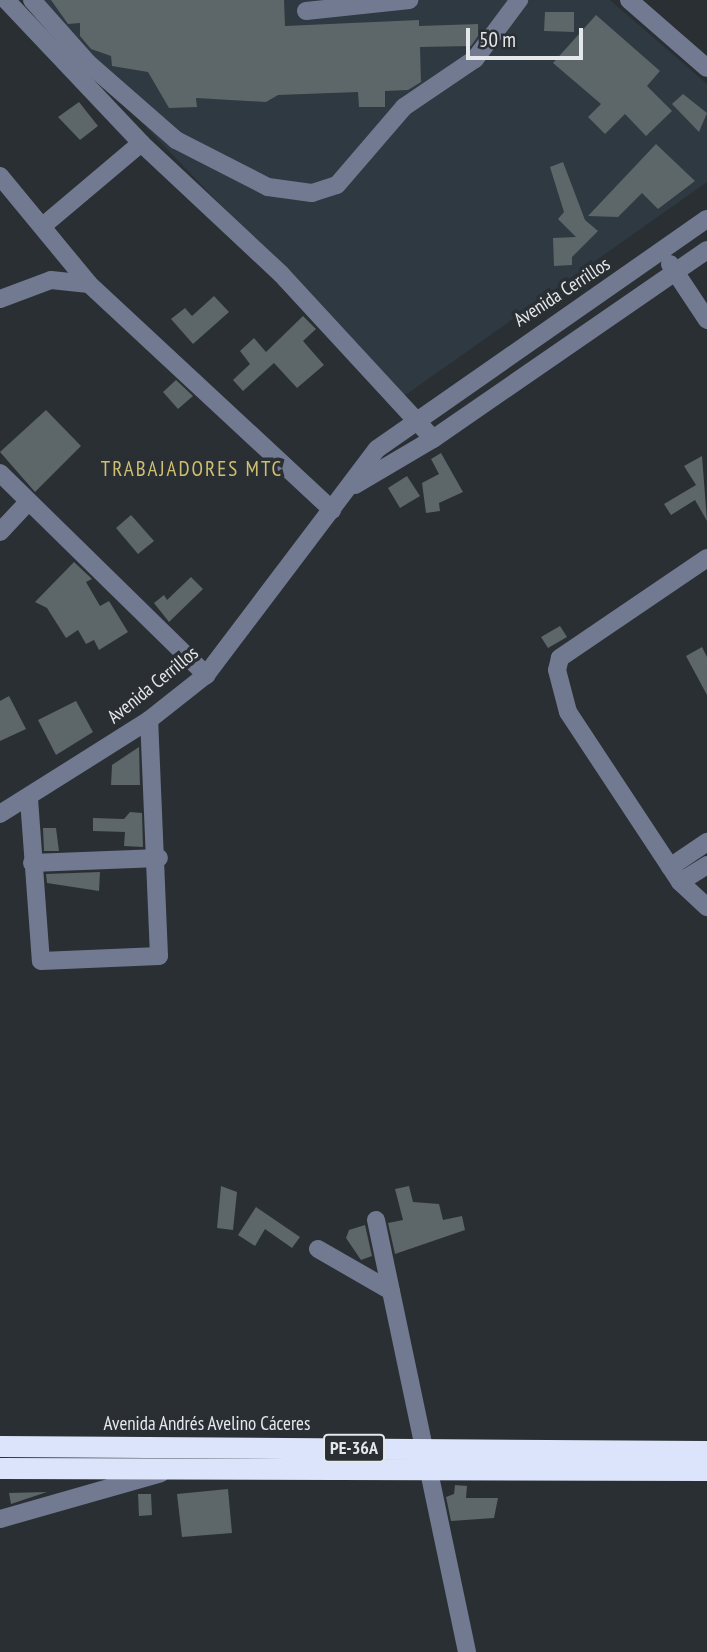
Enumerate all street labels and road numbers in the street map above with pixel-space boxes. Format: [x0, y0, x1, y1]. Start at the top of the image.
street label: Avenida Cerrillos [510, 252, 614, 332]
street label: Avenida Cerrillos [103, 642, 203, 728]
street label: Avenida Andrés Avelino Cáceres [103, 1413, 311, 1435]
road number: PE-36A [322, 1434, 386, 1462]

